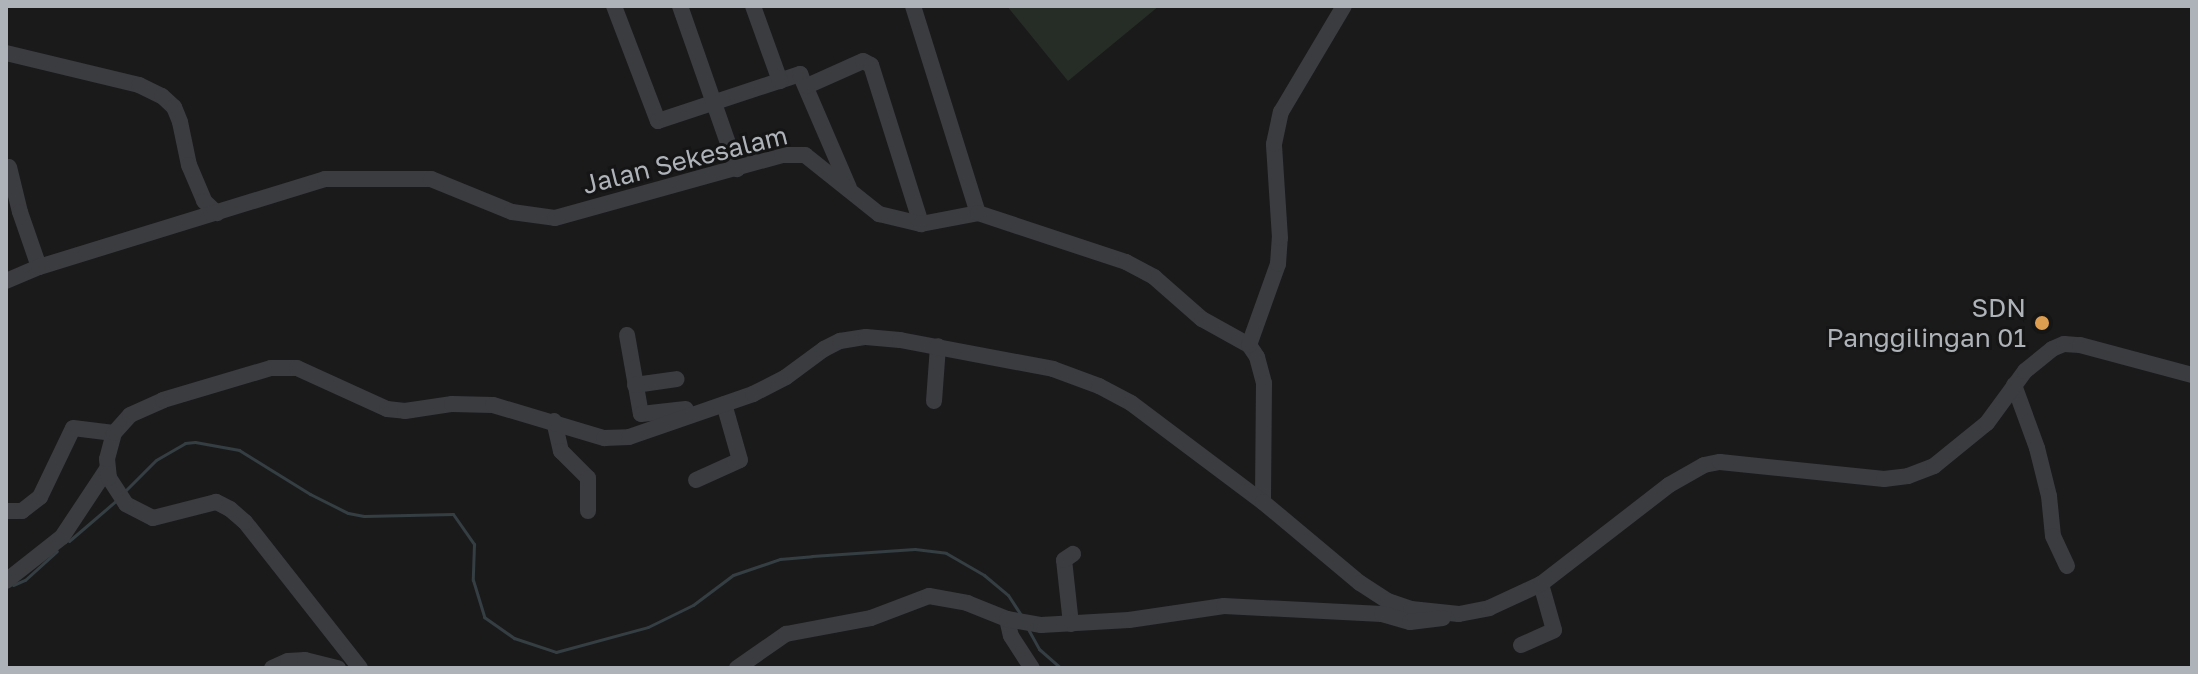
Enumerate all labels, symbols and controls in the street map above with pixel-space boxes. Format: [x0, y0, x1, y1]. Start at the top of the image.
street label: Jalan Sekesalam [579, 119, 791, 201]
place label: SDN Panggilingan 01 [1826, 292, 2026, 354]
marker: SDN Panggilingan 01 [2033, 314, 2051, 332]

